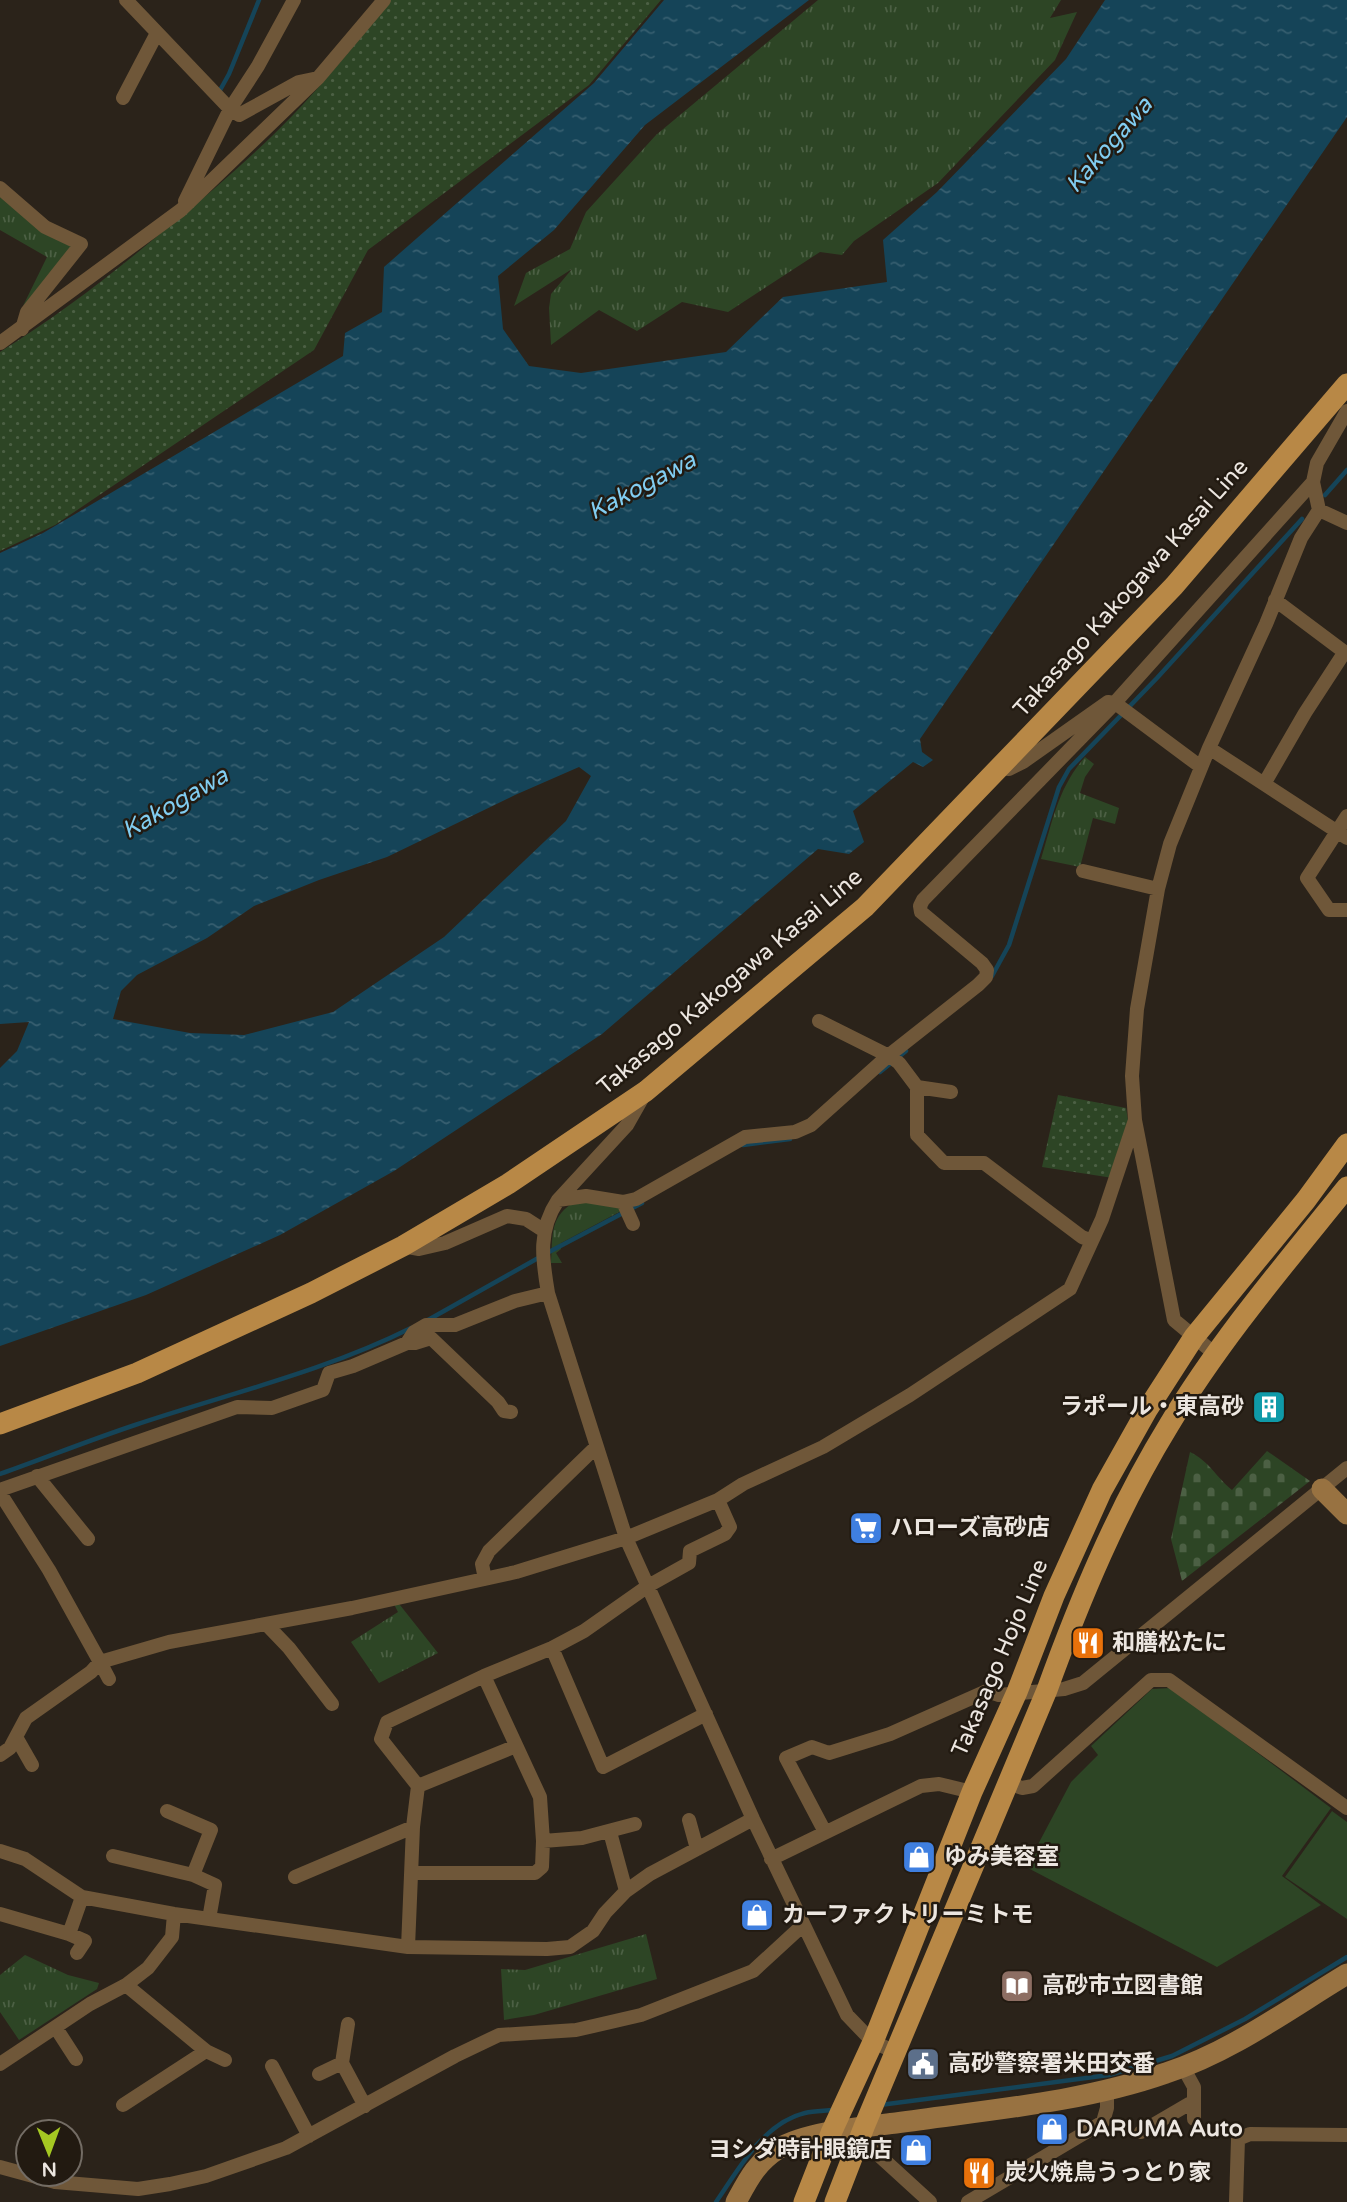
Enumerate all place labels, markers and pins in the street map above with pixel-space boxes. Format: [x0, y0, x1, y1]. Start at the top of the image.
building icon: ラポール・東高砂 [1250, 1388, 1288, 1426]
place label: ラポール・東高砂 [1060, 1393, 1244, 1421]
supermarket icon: ハローズ高砂店 [847, 1509, 885, 1547]
place label: ハローズ高砂店 [890, 1514, 1050, 1542]
restaurant icon: 和膳松たに [1069, 1624, 1107, 1662]
place label: 和膳松たに [1112, 1629, 1227, 1657]
shop icon: ゆみ美容室 [900, 1838, 938, 1876]
place label: ゆみ美容室 [944, 1843, 1059, 1871]
shop icon: カーファクトリーミトモ [738, 1896, 776, 1934]
place label: カーファクトリーミトモ [782, 1901, 1034, 1929]
library icon: 高砂市立図書館 [998, 1967, 1036, 2005]
place label: 高砂市立図書館 [1042, 1972, 1203, 2000]
public building icon: 高砂警察署米田交番 [904, 2045, 942, 2083]
place label: 高砂警察署米田交番 [948, 2050, 1155, 2078]
shop icon: DARUMA Auto [1033, 2110, 1071, 2148]
place label: DARUMA Auto [1076, 2115, 1243, 2143]
shop icon: ヨシダ時計眼鏡店 [897, 2131, 935, 2169]
place label: ヨシダ時計眼鏡店 [708, 2136, 892, 2164]
restaurant icon: 炭火焼鳥うっとり家 [960, 2154, 998, 2192]
place label: 炭火焼鳥うっとり家 [1004, 2159, 1211, 2187]

